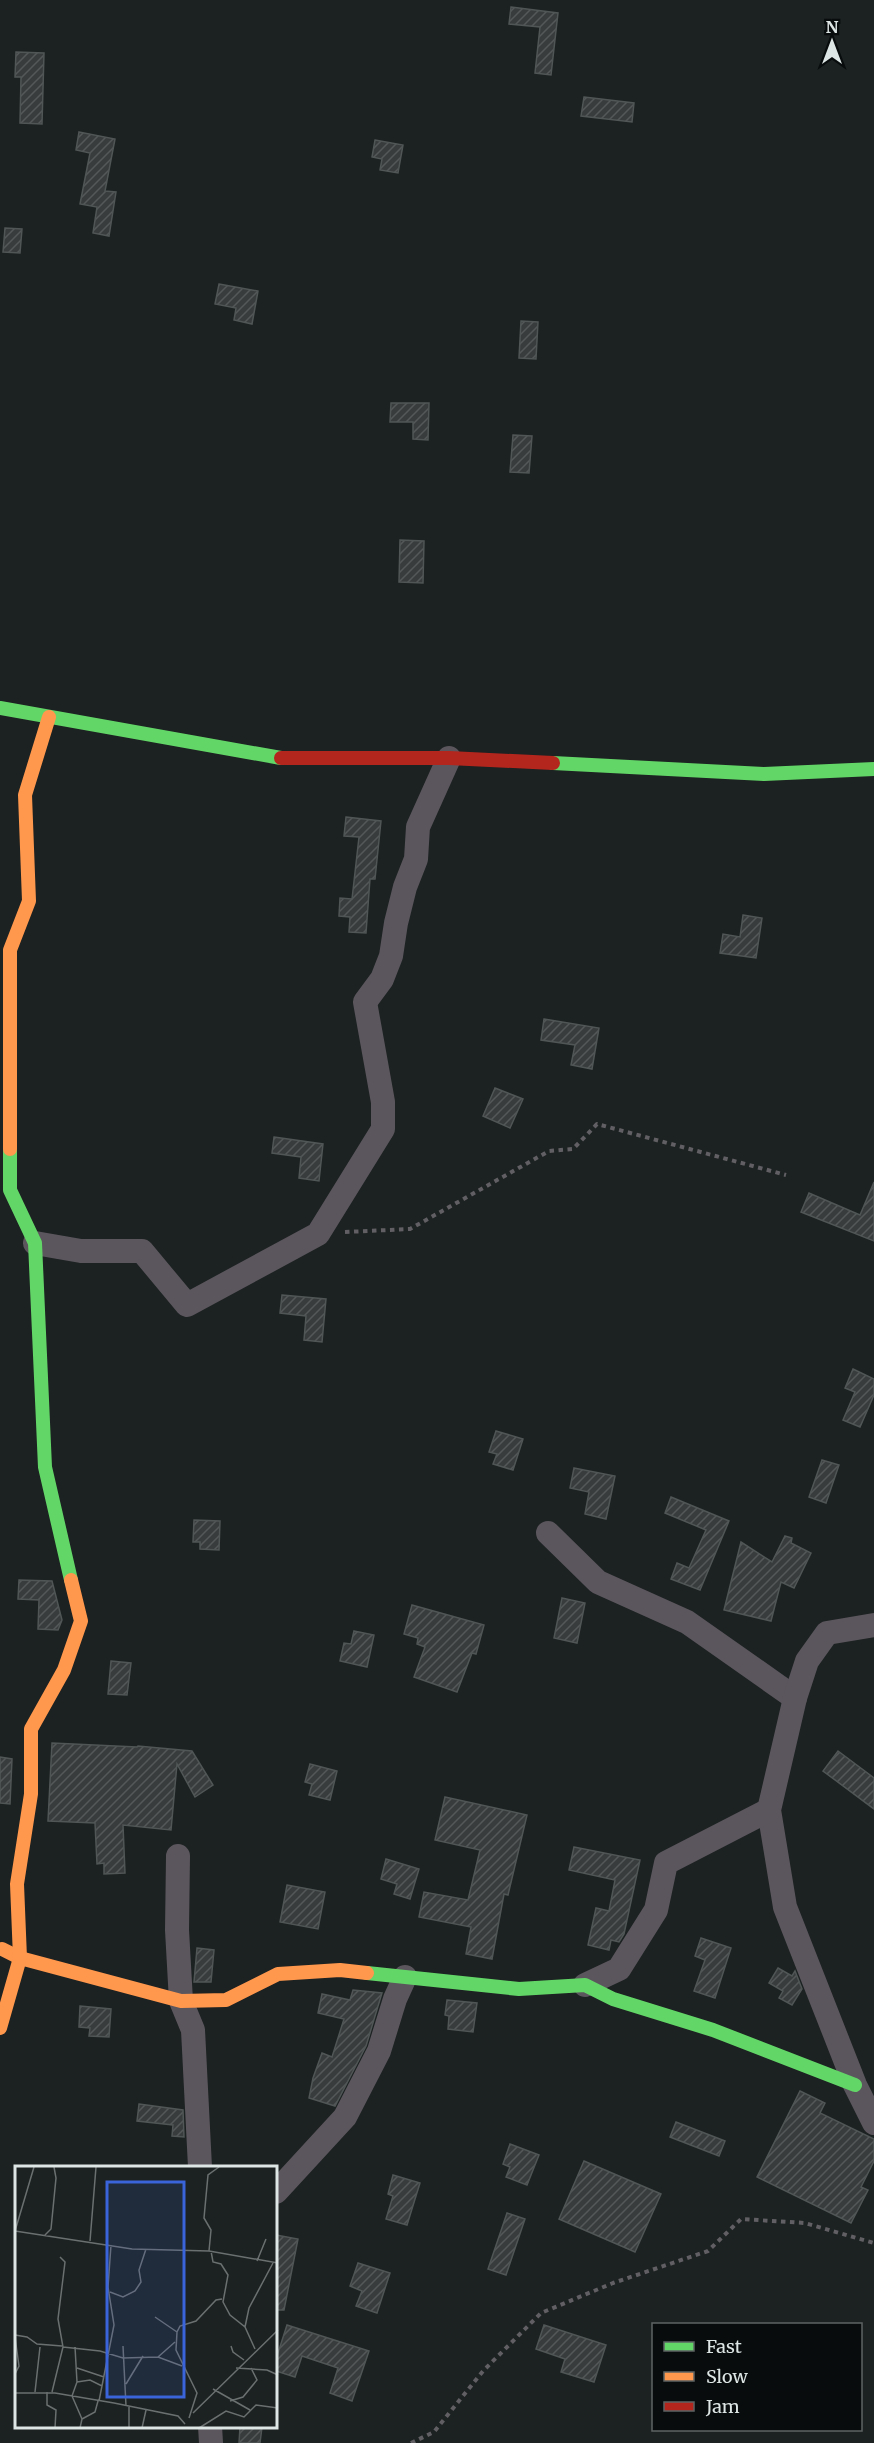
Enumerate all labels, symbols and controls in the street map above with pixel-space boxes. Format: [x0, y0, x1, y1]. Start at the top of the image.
north arrow [802, 12, 862, 72]
text: N [826, 17, 839, 37]
inset map [15, 2166, 278, 2428]
legend [652, 2323, 862, 2431]
text: Fast [706, 2335, 742, 2358]
text: Slow [706, 2365, 749, 2388]
text: Jam [705, 2395, 740, 2418]

